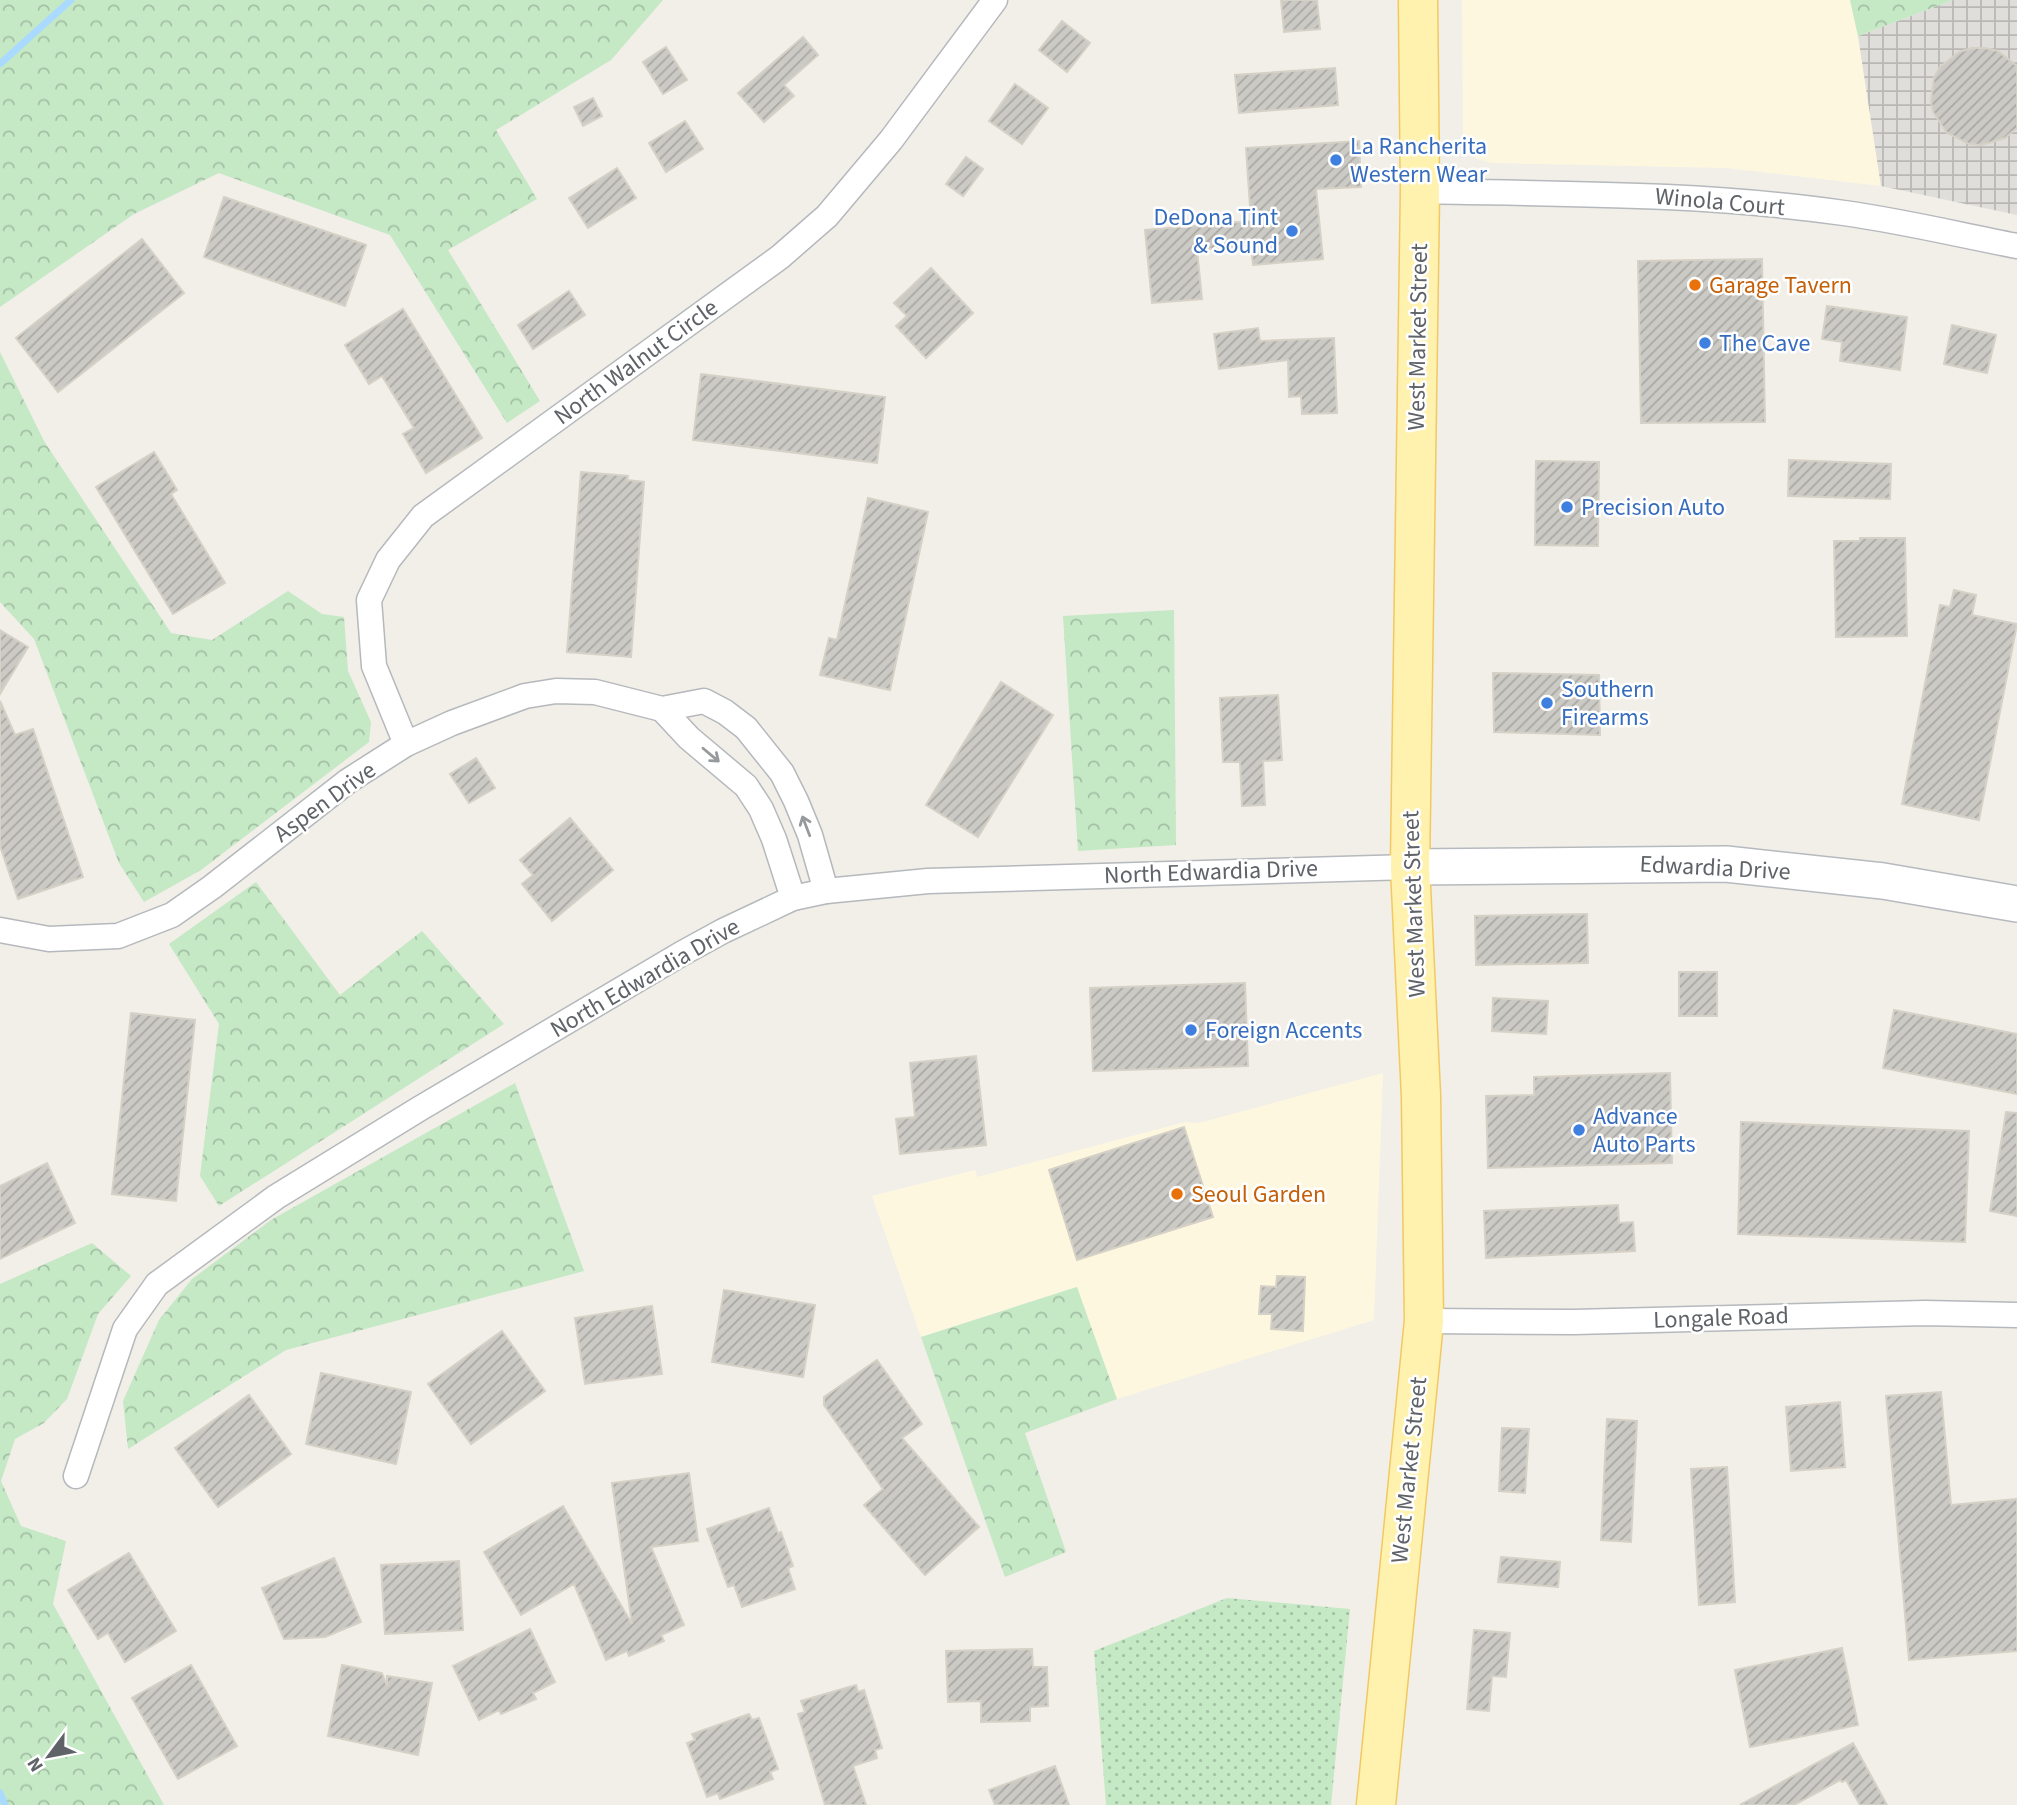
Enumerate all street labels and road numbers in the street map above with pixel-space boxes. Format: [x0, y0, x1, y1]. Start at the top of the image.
street label: Winola Court [1654, 179, 1786, 225]
street label: West Market Street [1399, 243, 1437, 431]
street label: North Walnut Circle [547, 290, 725, 434]
street label: Aspen Drive [267, 753, 383, 851]
street label: West Market Street [1393, 810, 1435, 998]
street label: Edwardia Drive [1639, 847, 1791, 889]
street label: North Edwardia Drive [1104, 851, 1318, 893]
street label: North Edwardia Drive [544, 909, 746, 1047]
street label: Longale Road [1653, 1298, 1789, 1338]
street label: West Market Street [1382, 1375, 1436, 1565]

